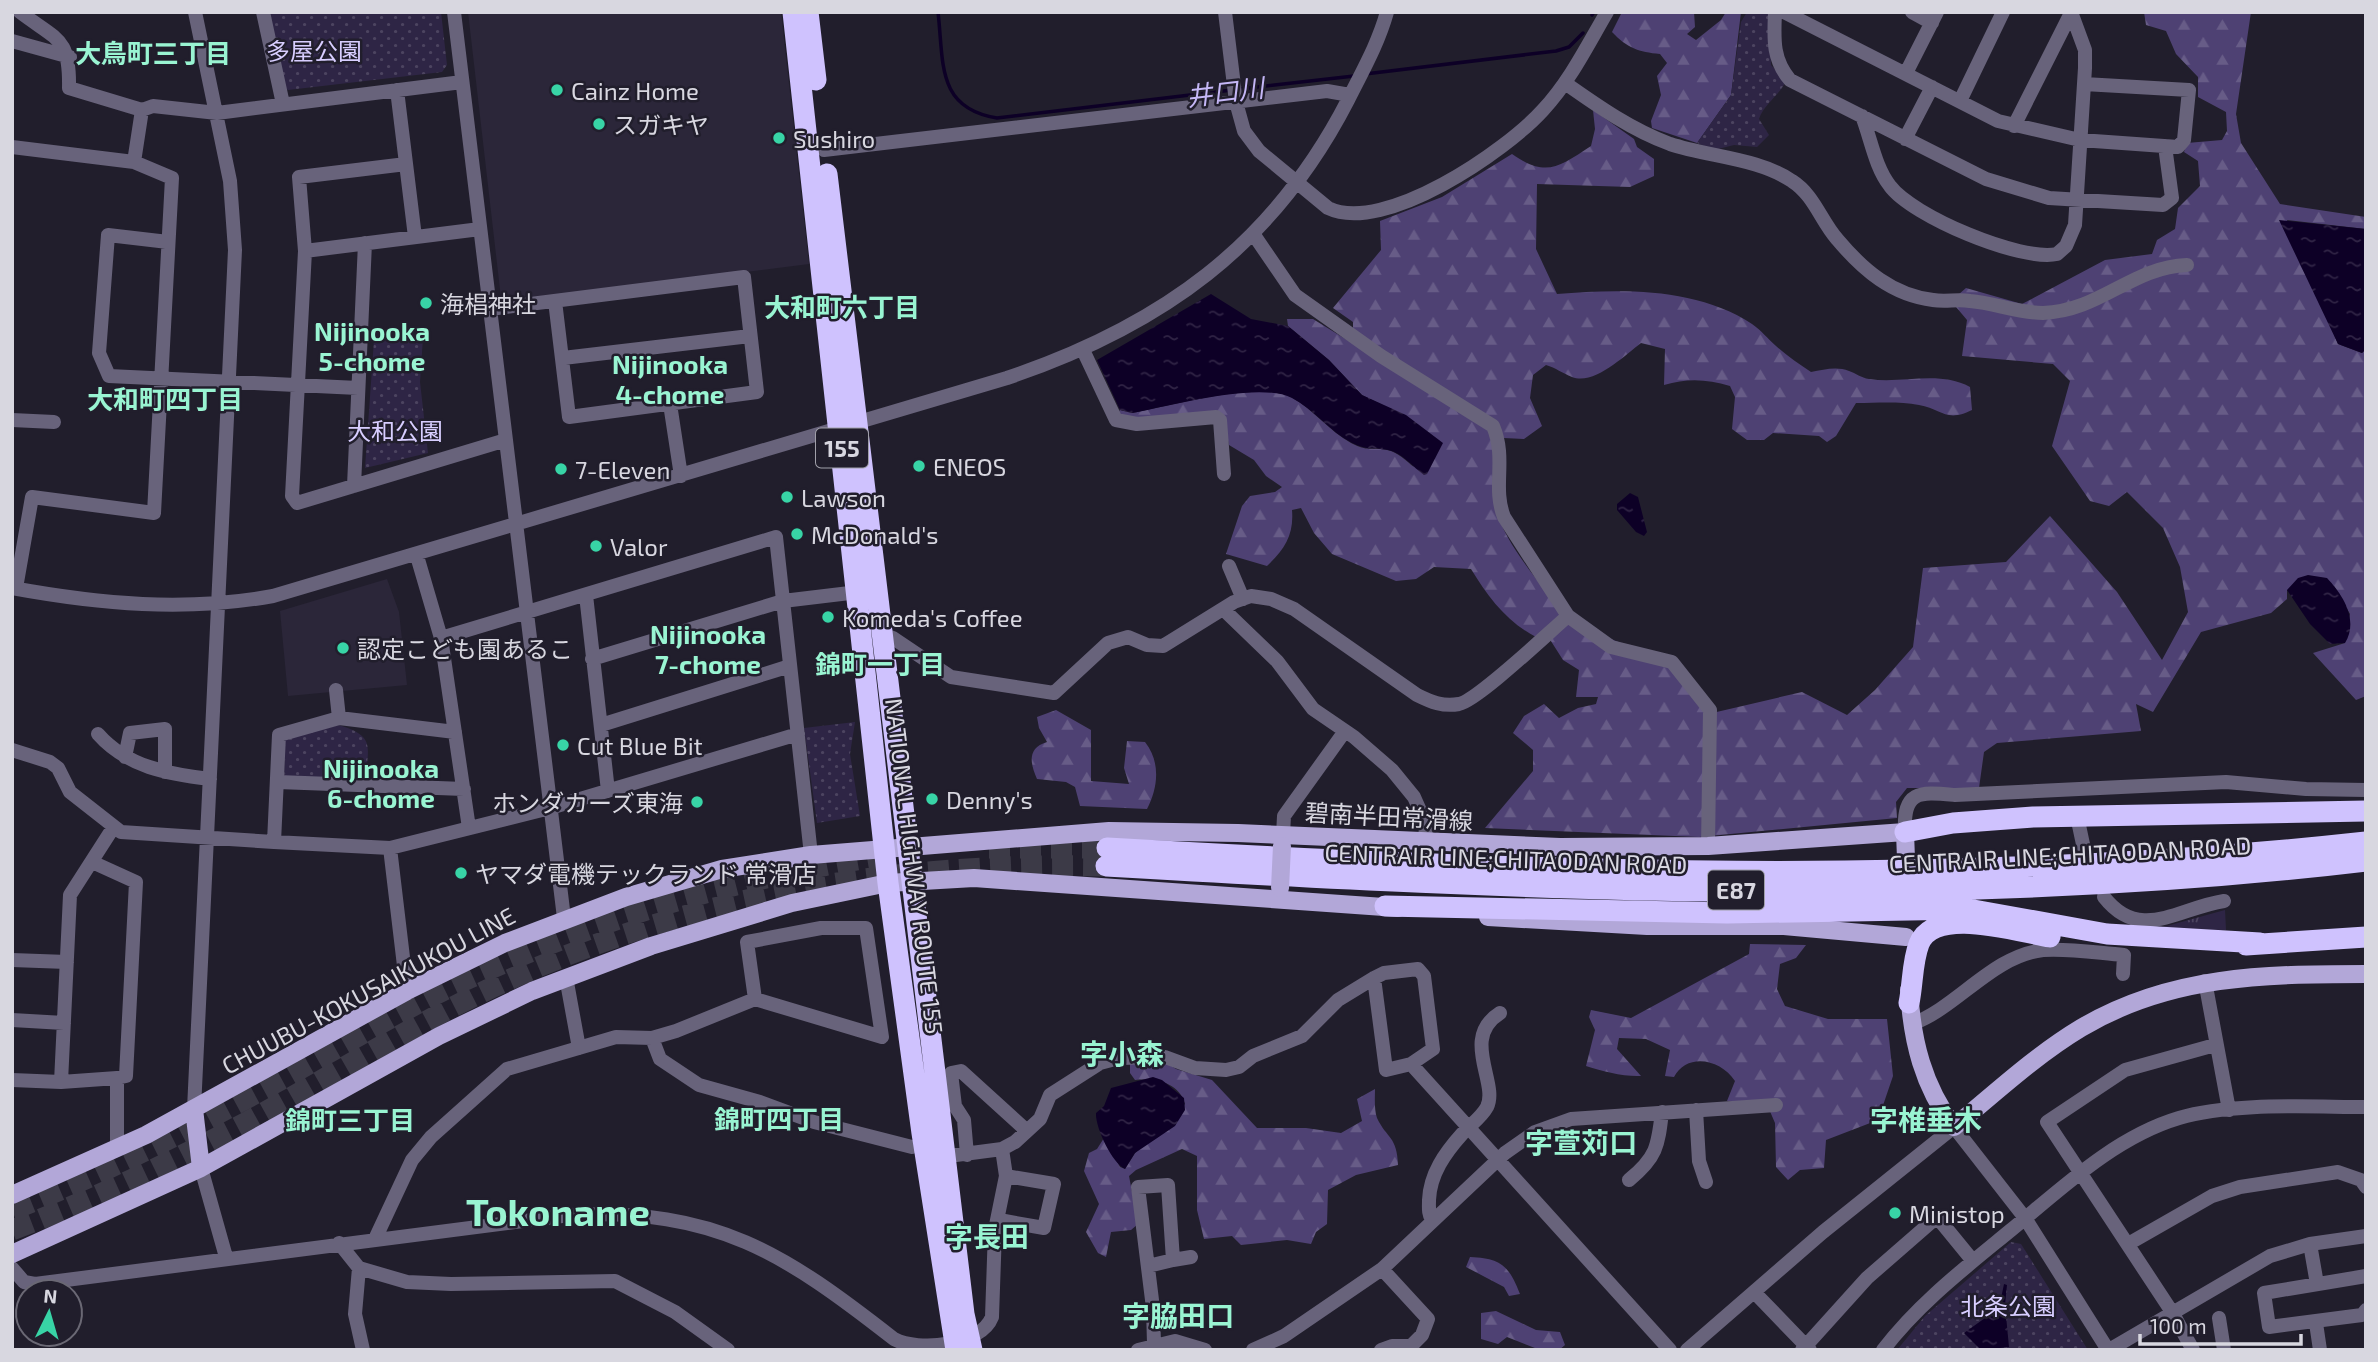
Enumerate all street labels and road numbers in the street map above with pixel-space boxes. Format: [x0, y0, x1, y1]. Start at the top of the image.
road number: 155 [816, 428, 868, 468]
street label: NATIONAL HIGHWAY ROUTE 155 [880, 696, 950, 1036]
street label: 碧南半田常滑線 [1304, 797, 1474, 835]
street label: CENTRAIR LINE;CHITAODAN ROAD [1888, 830, 2252, 878]
street label: CENTRAIR LINE;CHITAODAN ROAD [1324, 837, 1688, 879]
road number: E87 [1708, 870, 1764, 909]
street label: CHUUBU-KOKUSAIKUKOU LINE [216, 900, 520, 1080]

